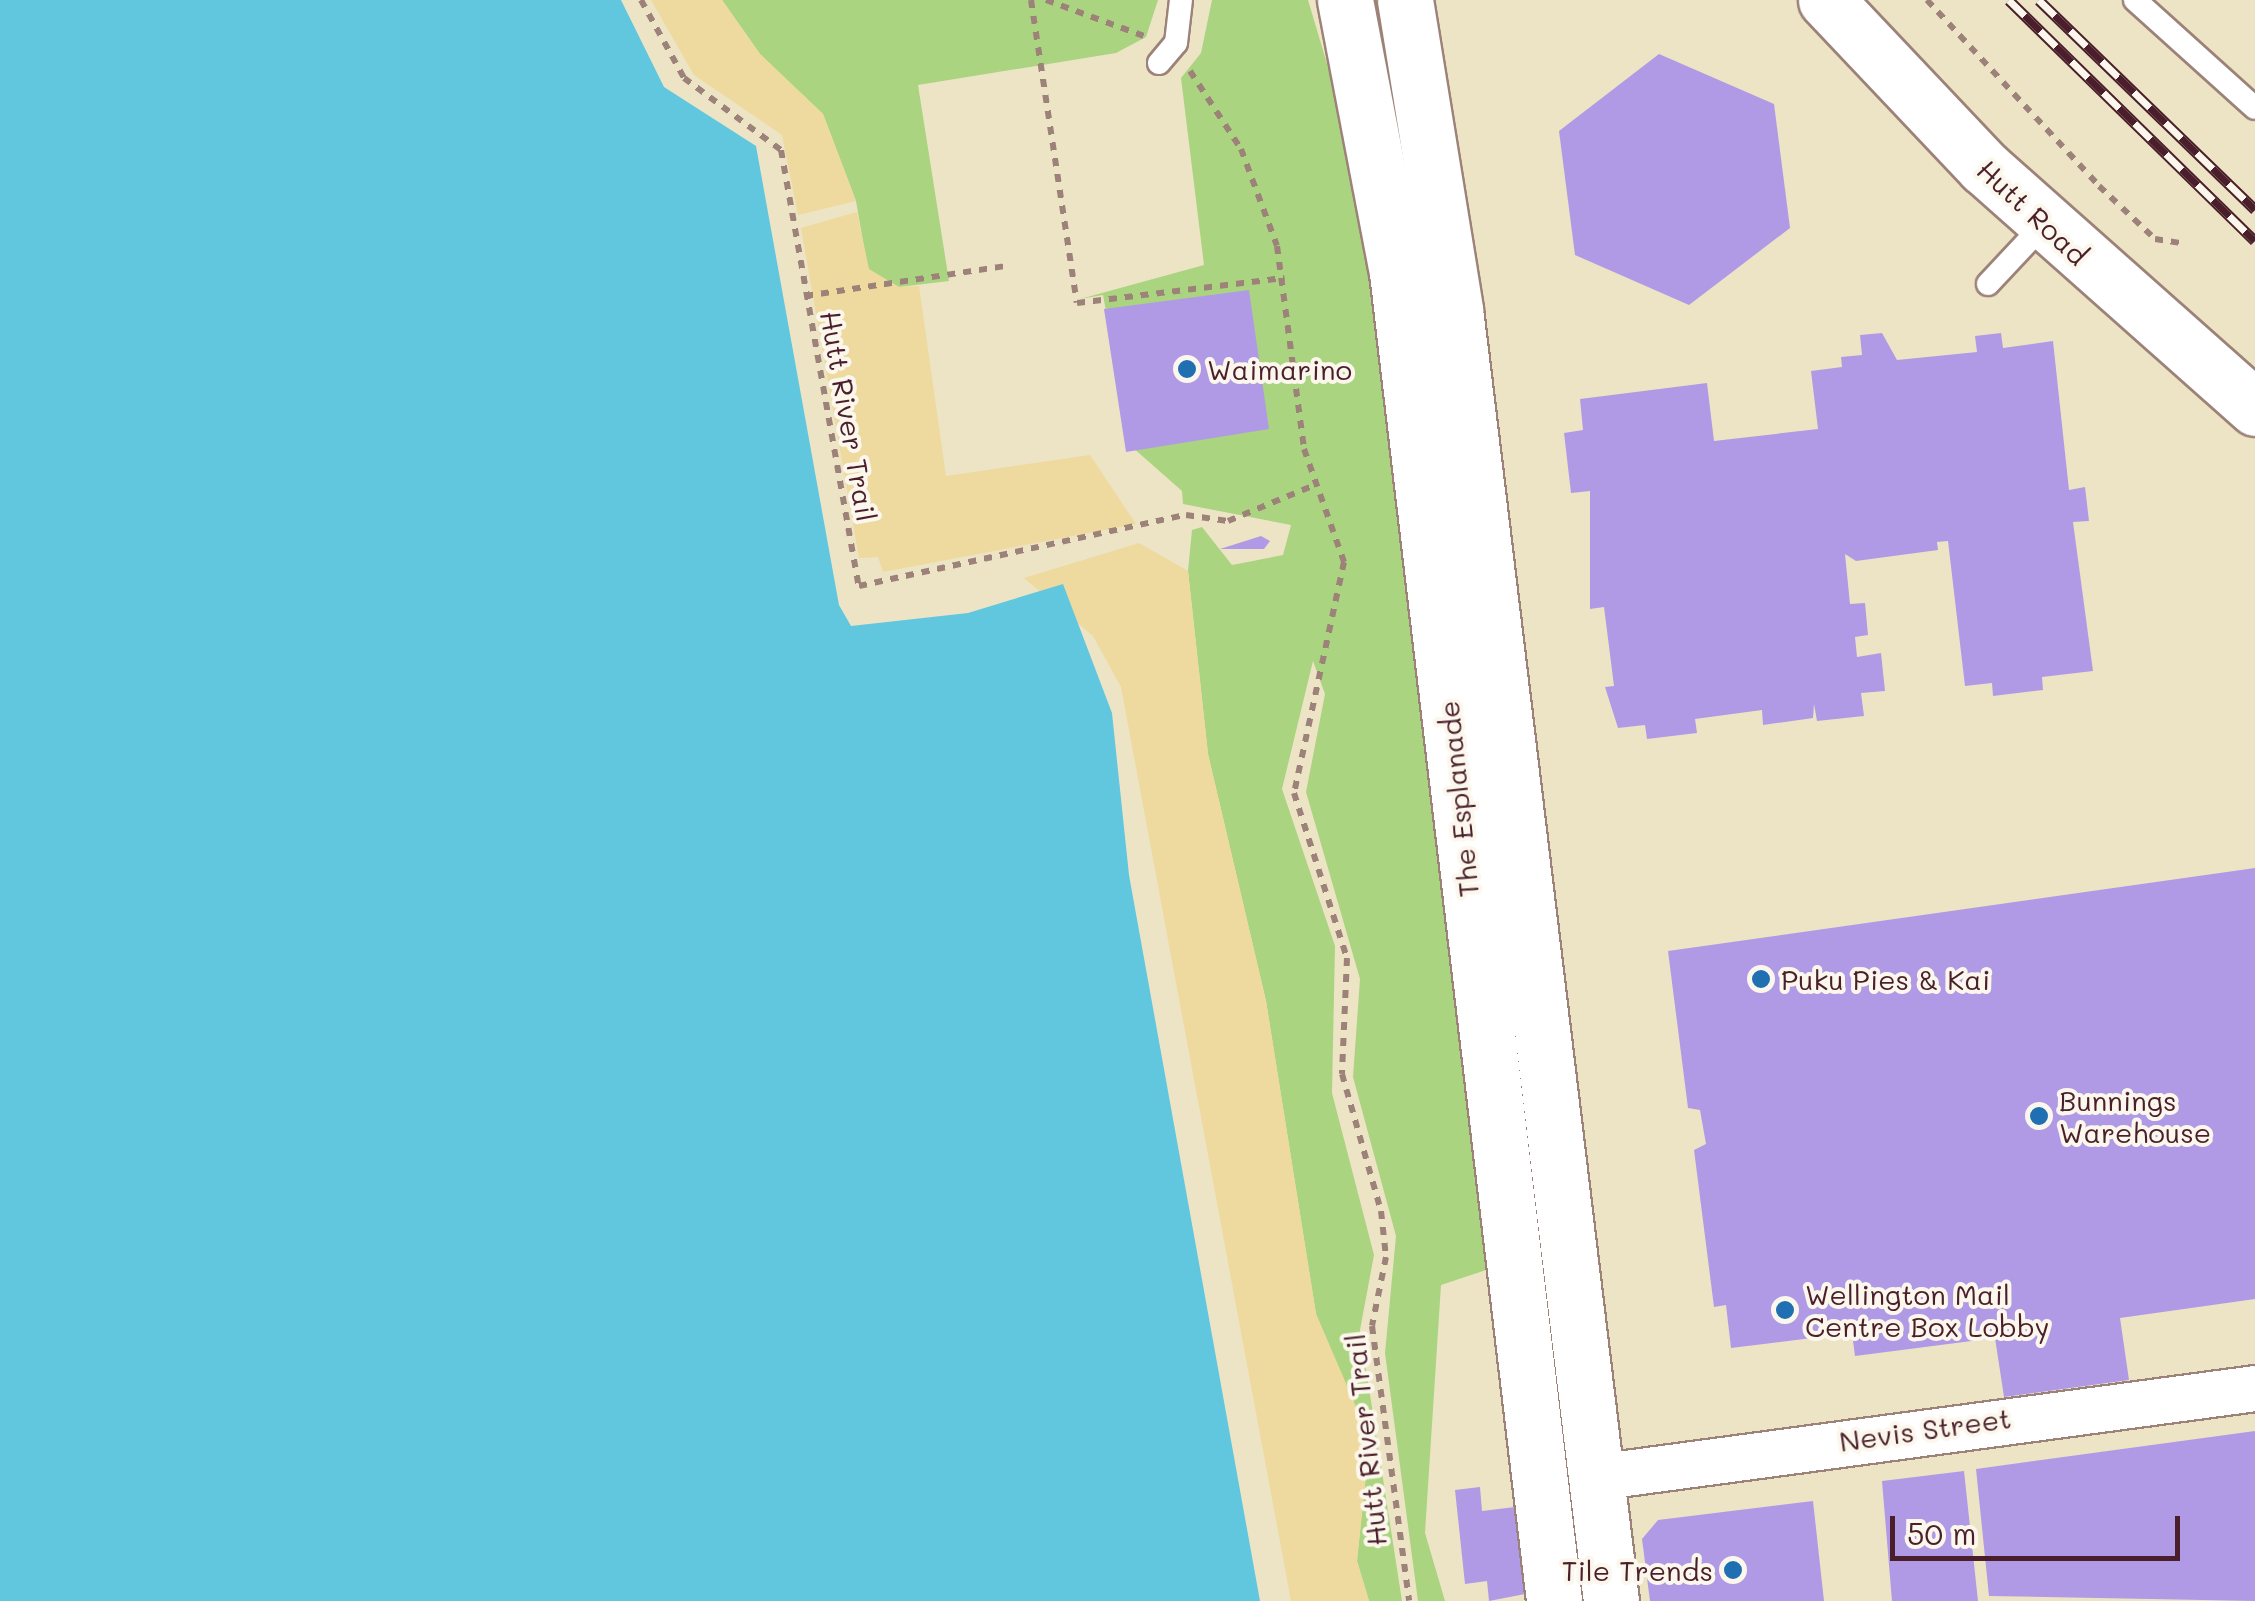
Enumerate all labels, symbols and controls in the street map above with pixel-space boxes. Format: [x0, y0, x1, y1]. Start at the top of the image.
street label: Hutt Road [1971, 152, 2095, 272]
street label: Hutt River Trail [814, 308, 884, 524]
place label: Waimarino [1207, 352, 1352, 386]
marker: Waimarino [1176, 358, 1198, 380]
street label: The Esplanade [1431, 699, 1485, 899]
place label: Puku Pies & Kai [1781, 962, 1990, 996]
marker: Puku Pies & Kai [1750, 968, 1772, 990]
place label: Bunnings Warehouse [2059, 1083, 2211, 1149]
marker: Bunnings Warehouse [2028, 1105, 2050, 1127]
place label: Wellington Mail Centre Box Lobby [1805, 1277, 2049, 1343]
marker: Wellington Mail Centre Box Lobby [1774, 1299, 1796, 1321]
street label: Hutt River Trail [1337, 1332, 1393, 1548]
street label: Nevis Street [1837, 1400, 2013, 1458]
scale bar [1895, 1496, 2185, 1558]
text: 50 m [1907, 1513, 1977, 1553]
place label: Tile Trends [1562, 1553, 1713, 1587]
marker: Tile Trends [1722, 1559, 1744, 1581]

